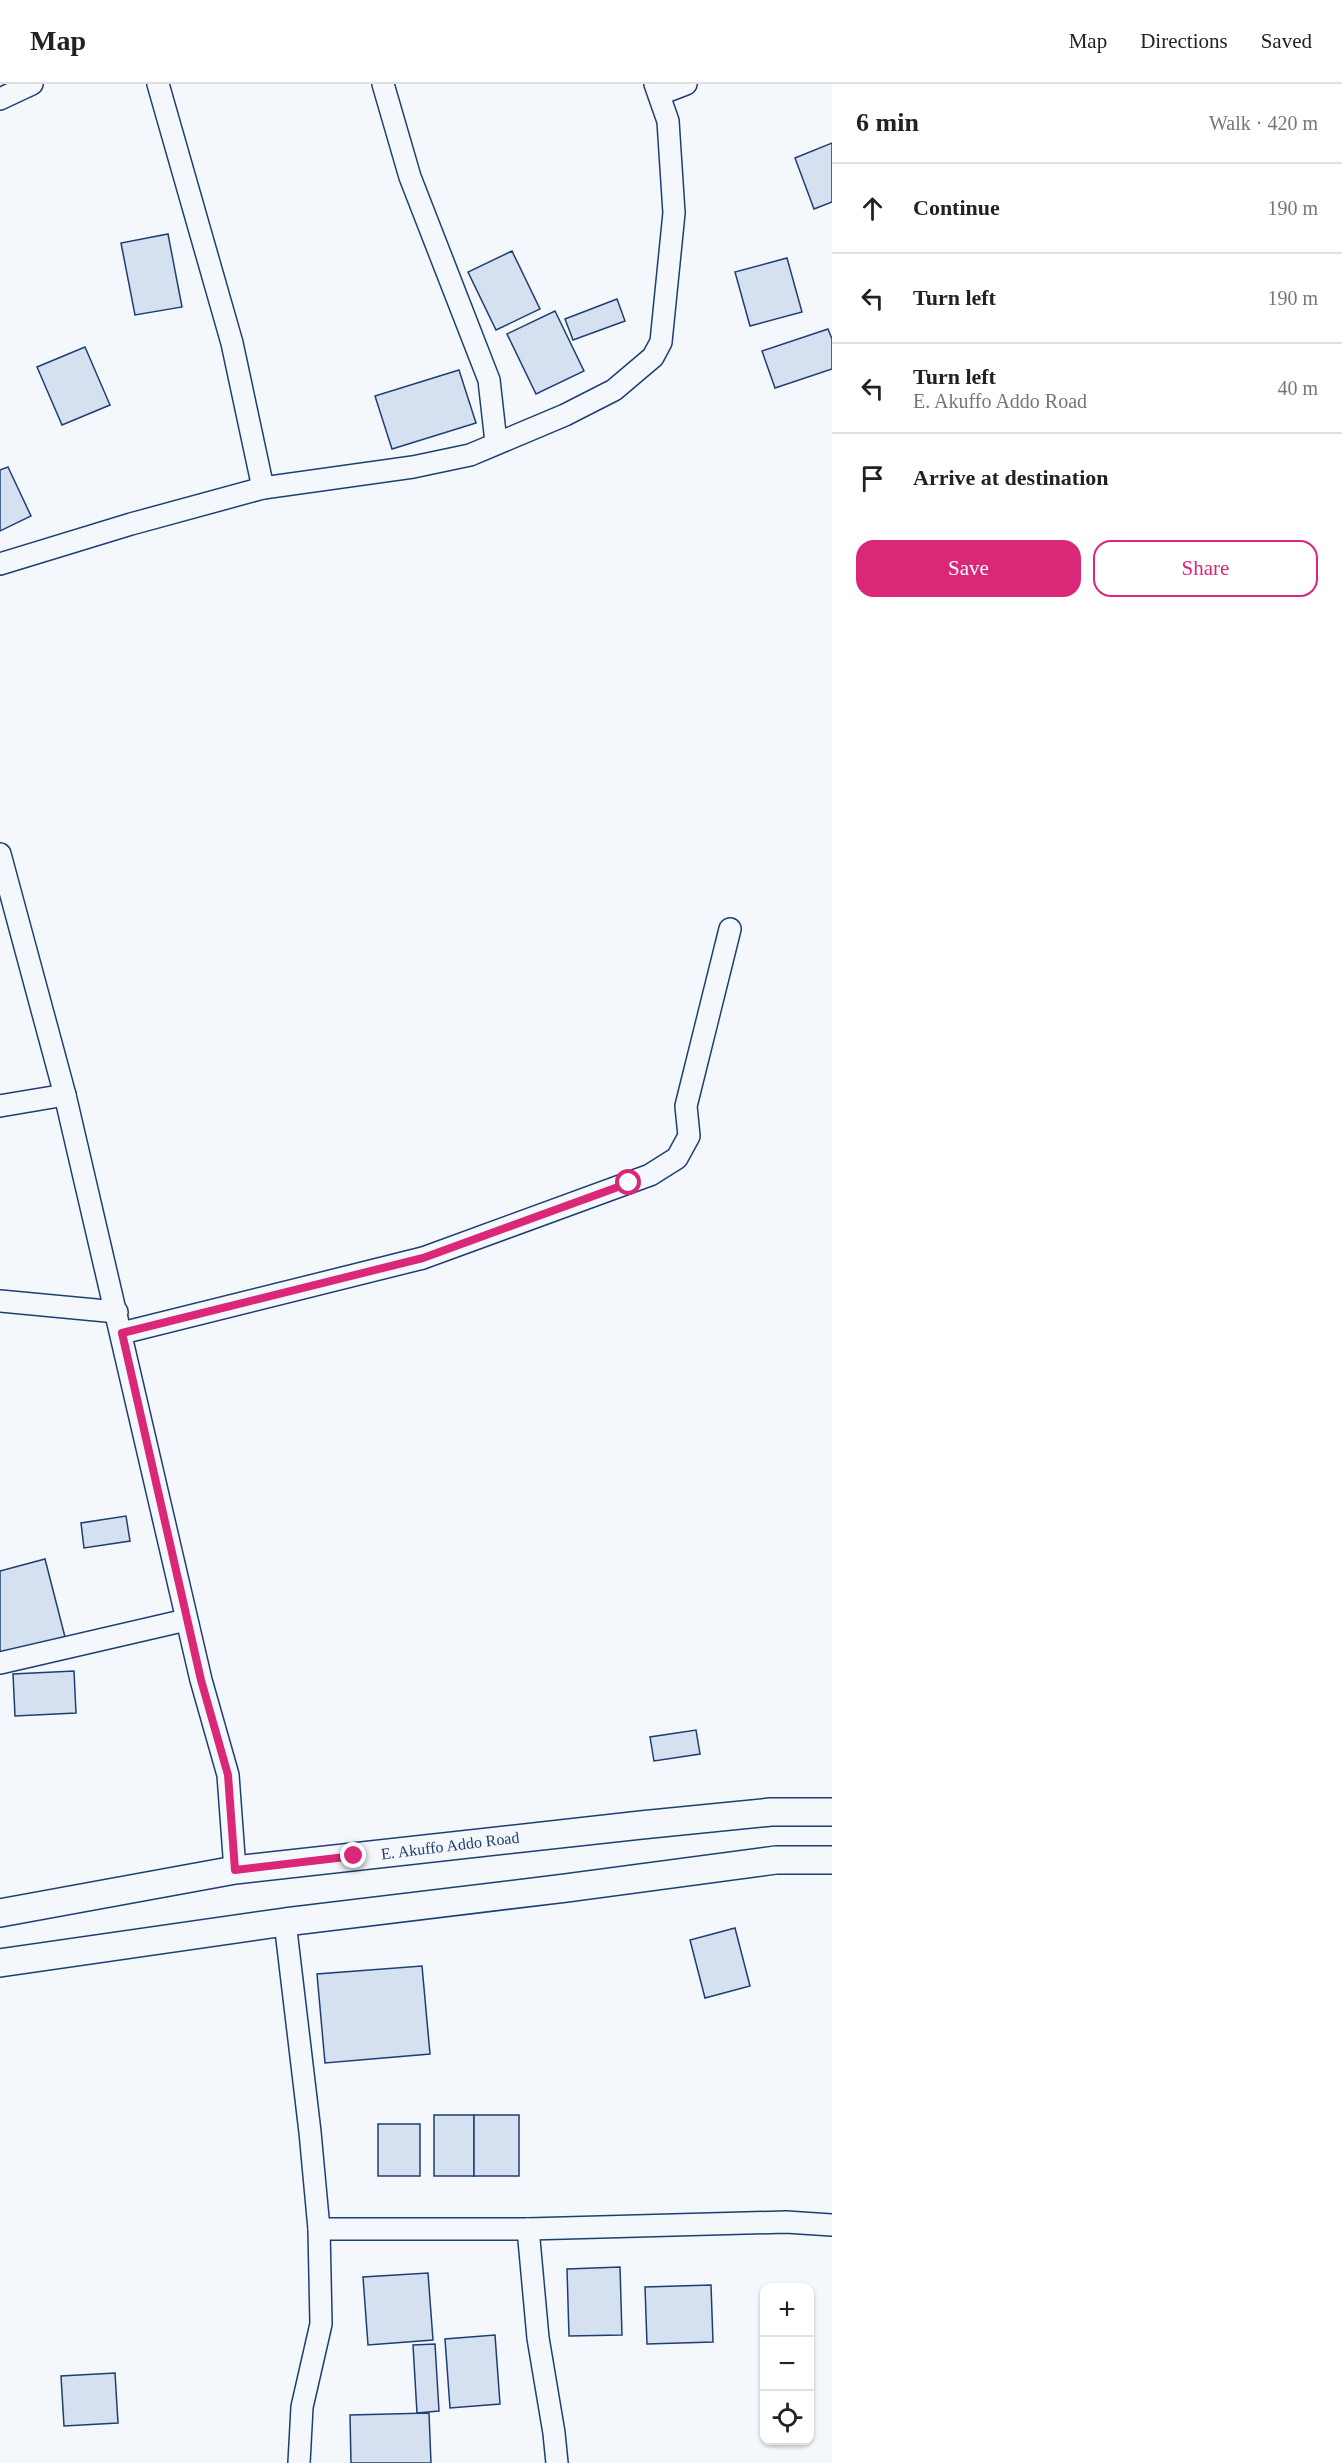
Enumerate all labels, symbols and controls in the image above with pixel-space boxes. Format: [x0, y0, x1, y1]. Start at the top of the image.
text: Map [30, 25, 86, 56]
text: Map [1069, 29, 1107, 53]
text: Directions [1140, 29, 1228, 53]
text: Saved [1261, 29, 1312, 53]
text: 6 min [856, 108, 919, 137]
text: Walk · 420 m [1209, 112, 1318, 134]
icon: ahead [856, 192, 889, 225]
text: Continue [913, 195, 1000, 220]
text: 190 m [1267, 197, 1318, 219]
icon: left [856, 282, 889, 315]
text: Turn left [913, 285, 996, 310]
text: 190 m [1267, 287, 1318, 309]
text: Turn left [913, 364, 996, 389]
icon: left [856, 372, 889, 405]
text: 40 m [1277, 377, 1318, 399]
text: E. Akuffo Addo Road [913, 390, 1087, 412]
icon: arrive [856, 462, 889, 495]
text: Arrive at destination [913, 465, 1109, 490]
button: Save [856, 540, 1081, 597]
button: Share [1093, 540, 1318, 597]
route start [615, 1169, 641, 1195]
street label: E. Akuffo Addo Road [380, 1829, 520, 1862]
route end [340, 1842, 366, 1868]
map controls [760, 2283, 814, 2445]
button: + [760, 2283, 814, 2337]
button: − [760, 2337, 814, 2391]
button: locate [760, 2391, 814, 2445]

